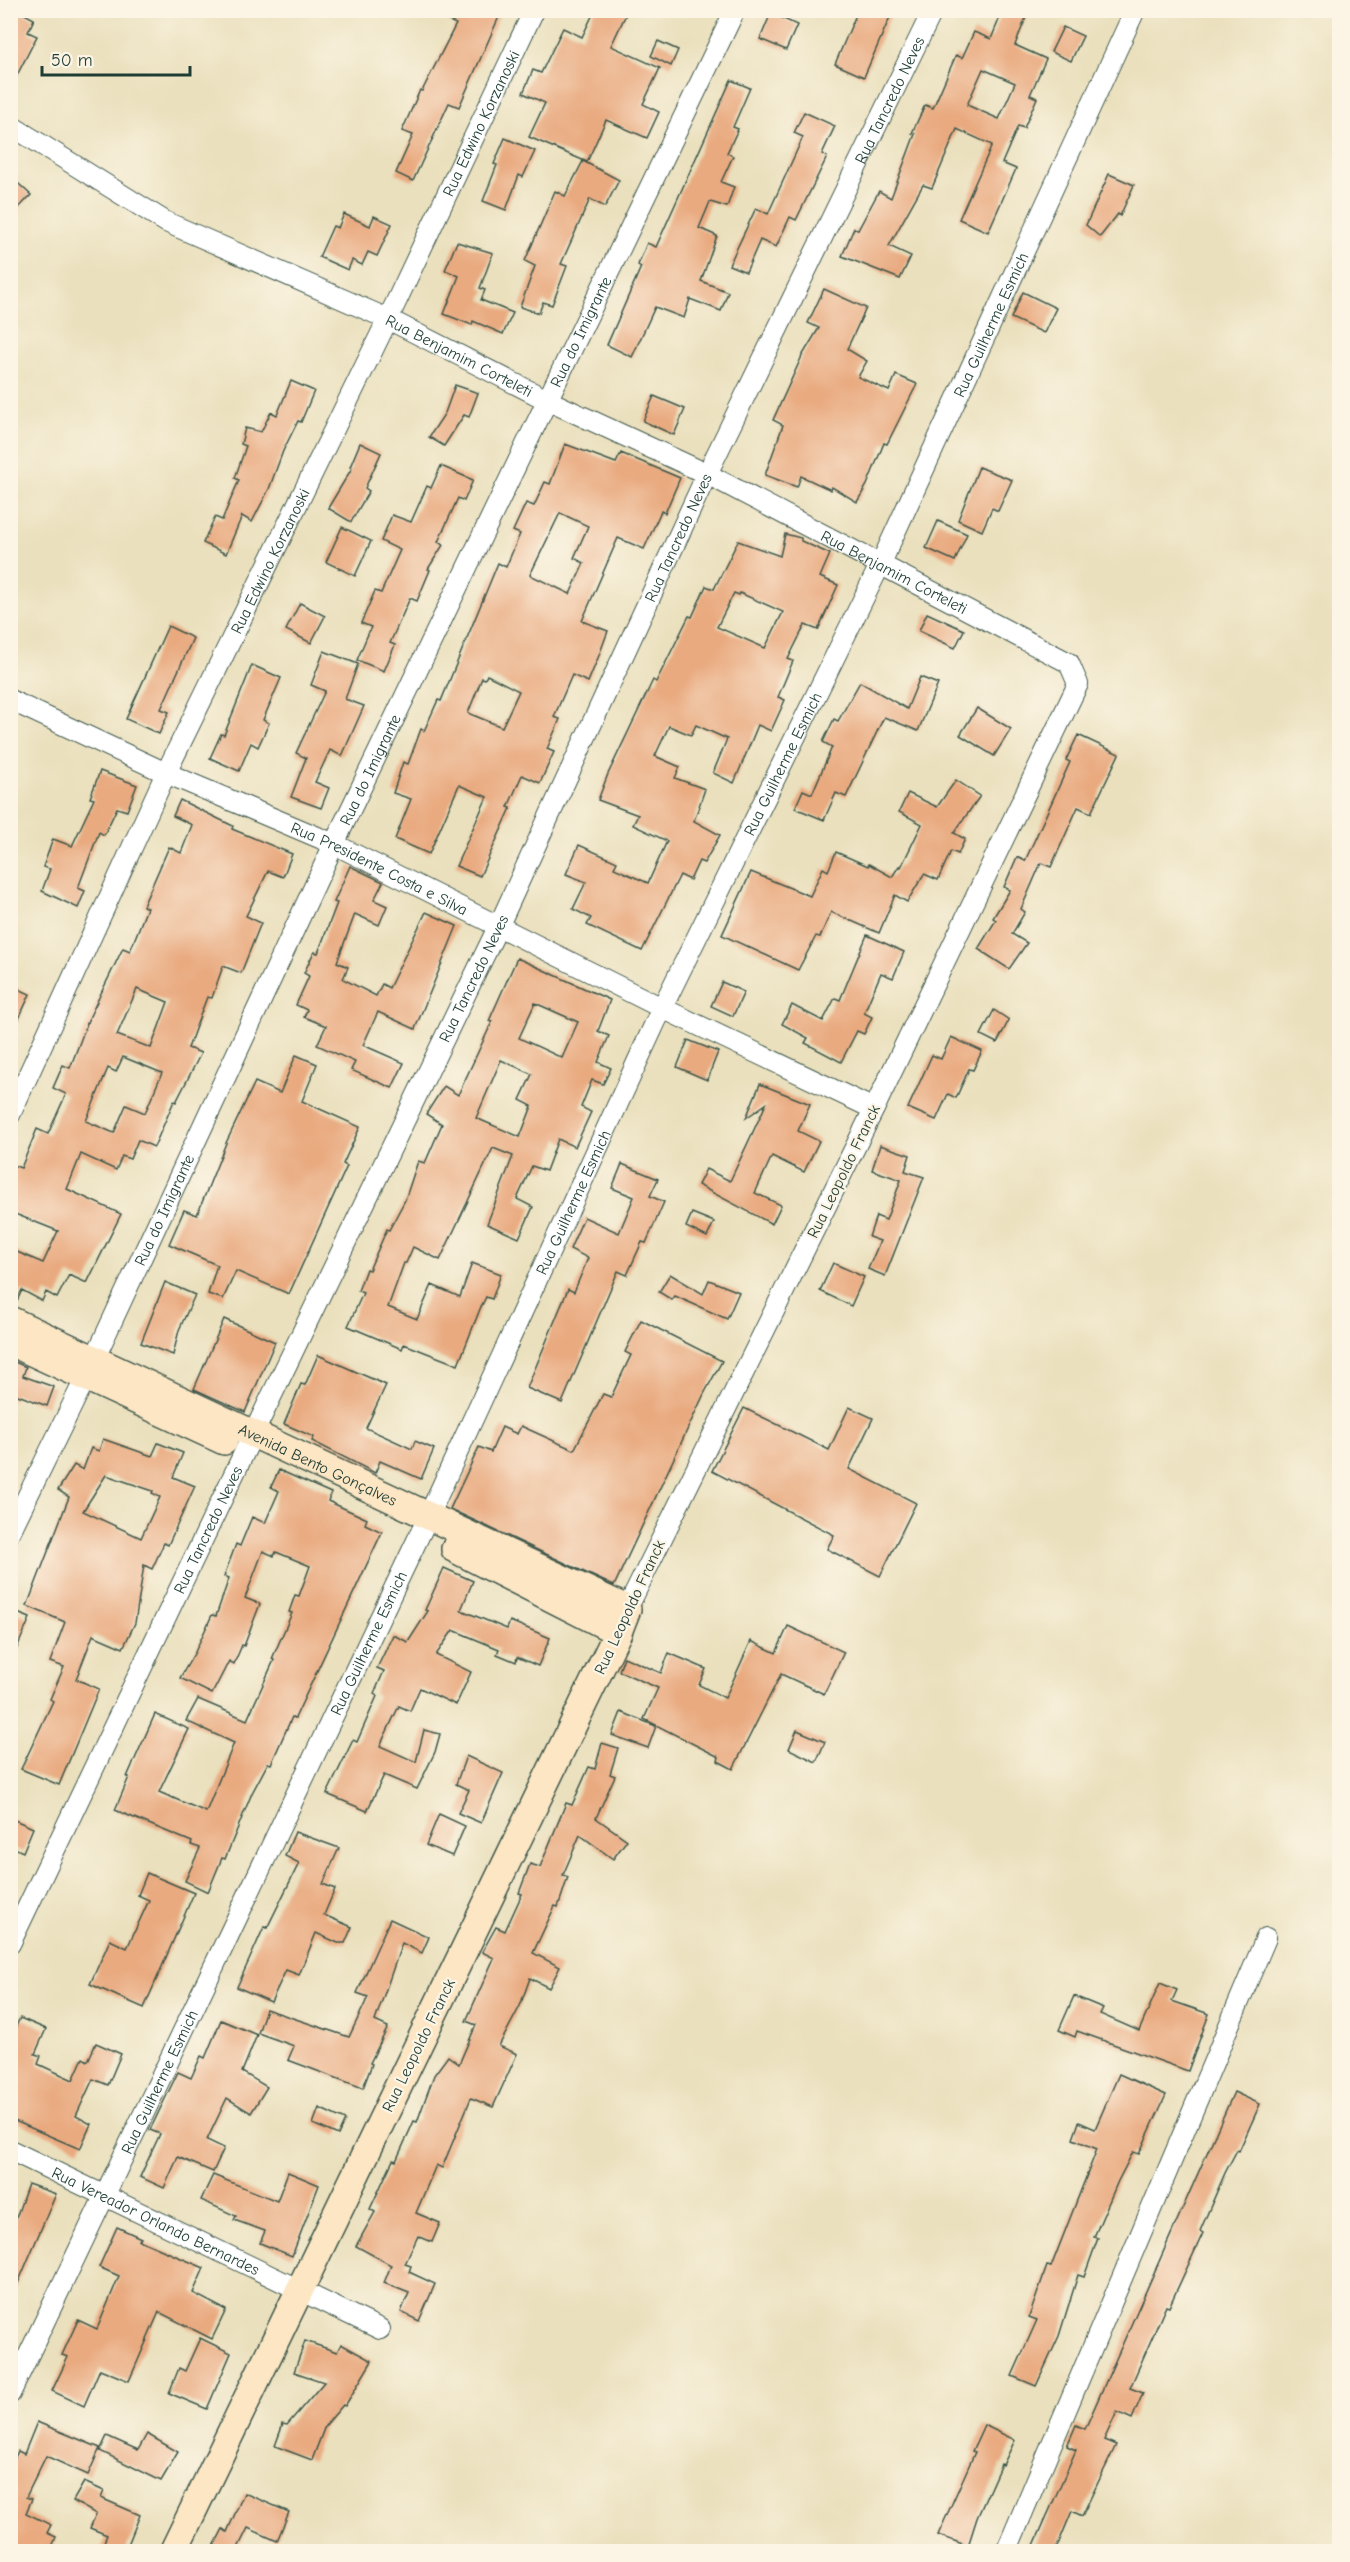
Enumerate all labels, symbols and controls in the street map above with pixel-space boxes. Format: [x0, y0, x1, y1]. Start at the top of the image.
street label: Rua Tancredo Neves [852, 34, 929, 167]
scale bar [42, 39, 190, 77]
street label: Rua Edwino Korzanoski [439, 48, 524, 199]
text: 50 m [51, 50, 93, 71]
street label: Rua Guilherme Esmich [950, 250, 1032, 400]
street label: Rua do Imigrante [547, 274, 616, 390]
street label: Rua Benjamim Corteleti [382, 311, 535, 401]
street label: Rua Tancredo Neves [641, 471, 716, 605]
street label: Rua Edwino Korzanoski [228, 486, 314, 637]
street label: Rua Benjamim Corteleti [818, 527, 970, 618]
street label: Rua Guilherme Esmich [740, 690, 826, 839]
street label: Rua do Imigrante [336, 712, 405, 828]
street label: Rua Presidente Costa e Silva [288, 819, 470, 919]
street label: Rua Tancredo Neves [436, 912, 513, 1045]
street label: Rua Leopoldo Franck [804, 1102, 884, 1241]
street label: Rua Guilherme Esmich [533, 1127, 615, 1278]
street label: Rua do Imigrante [131, 1152, 198, 1269]
street label: Avenida Bento Gonçalves [236, 1420, 400, 1510]
street label: Rua Tancredo Neves [170, 1463, 247, 1597]
street label: Rua Leopoldo Franck [591, 1537, 669, 1677]
street label: Rua Guilherme Esmich [327, 1569, 411, 1718]
street label: Rua Leopoldo Franck [379, 1976, 459, 2115]
street label: Rua Guilherme Esmich [118, 2007, 202, 2157]
street label: Rua Vereador Orlando Bernardes [49, 2164, 262, 2279]

